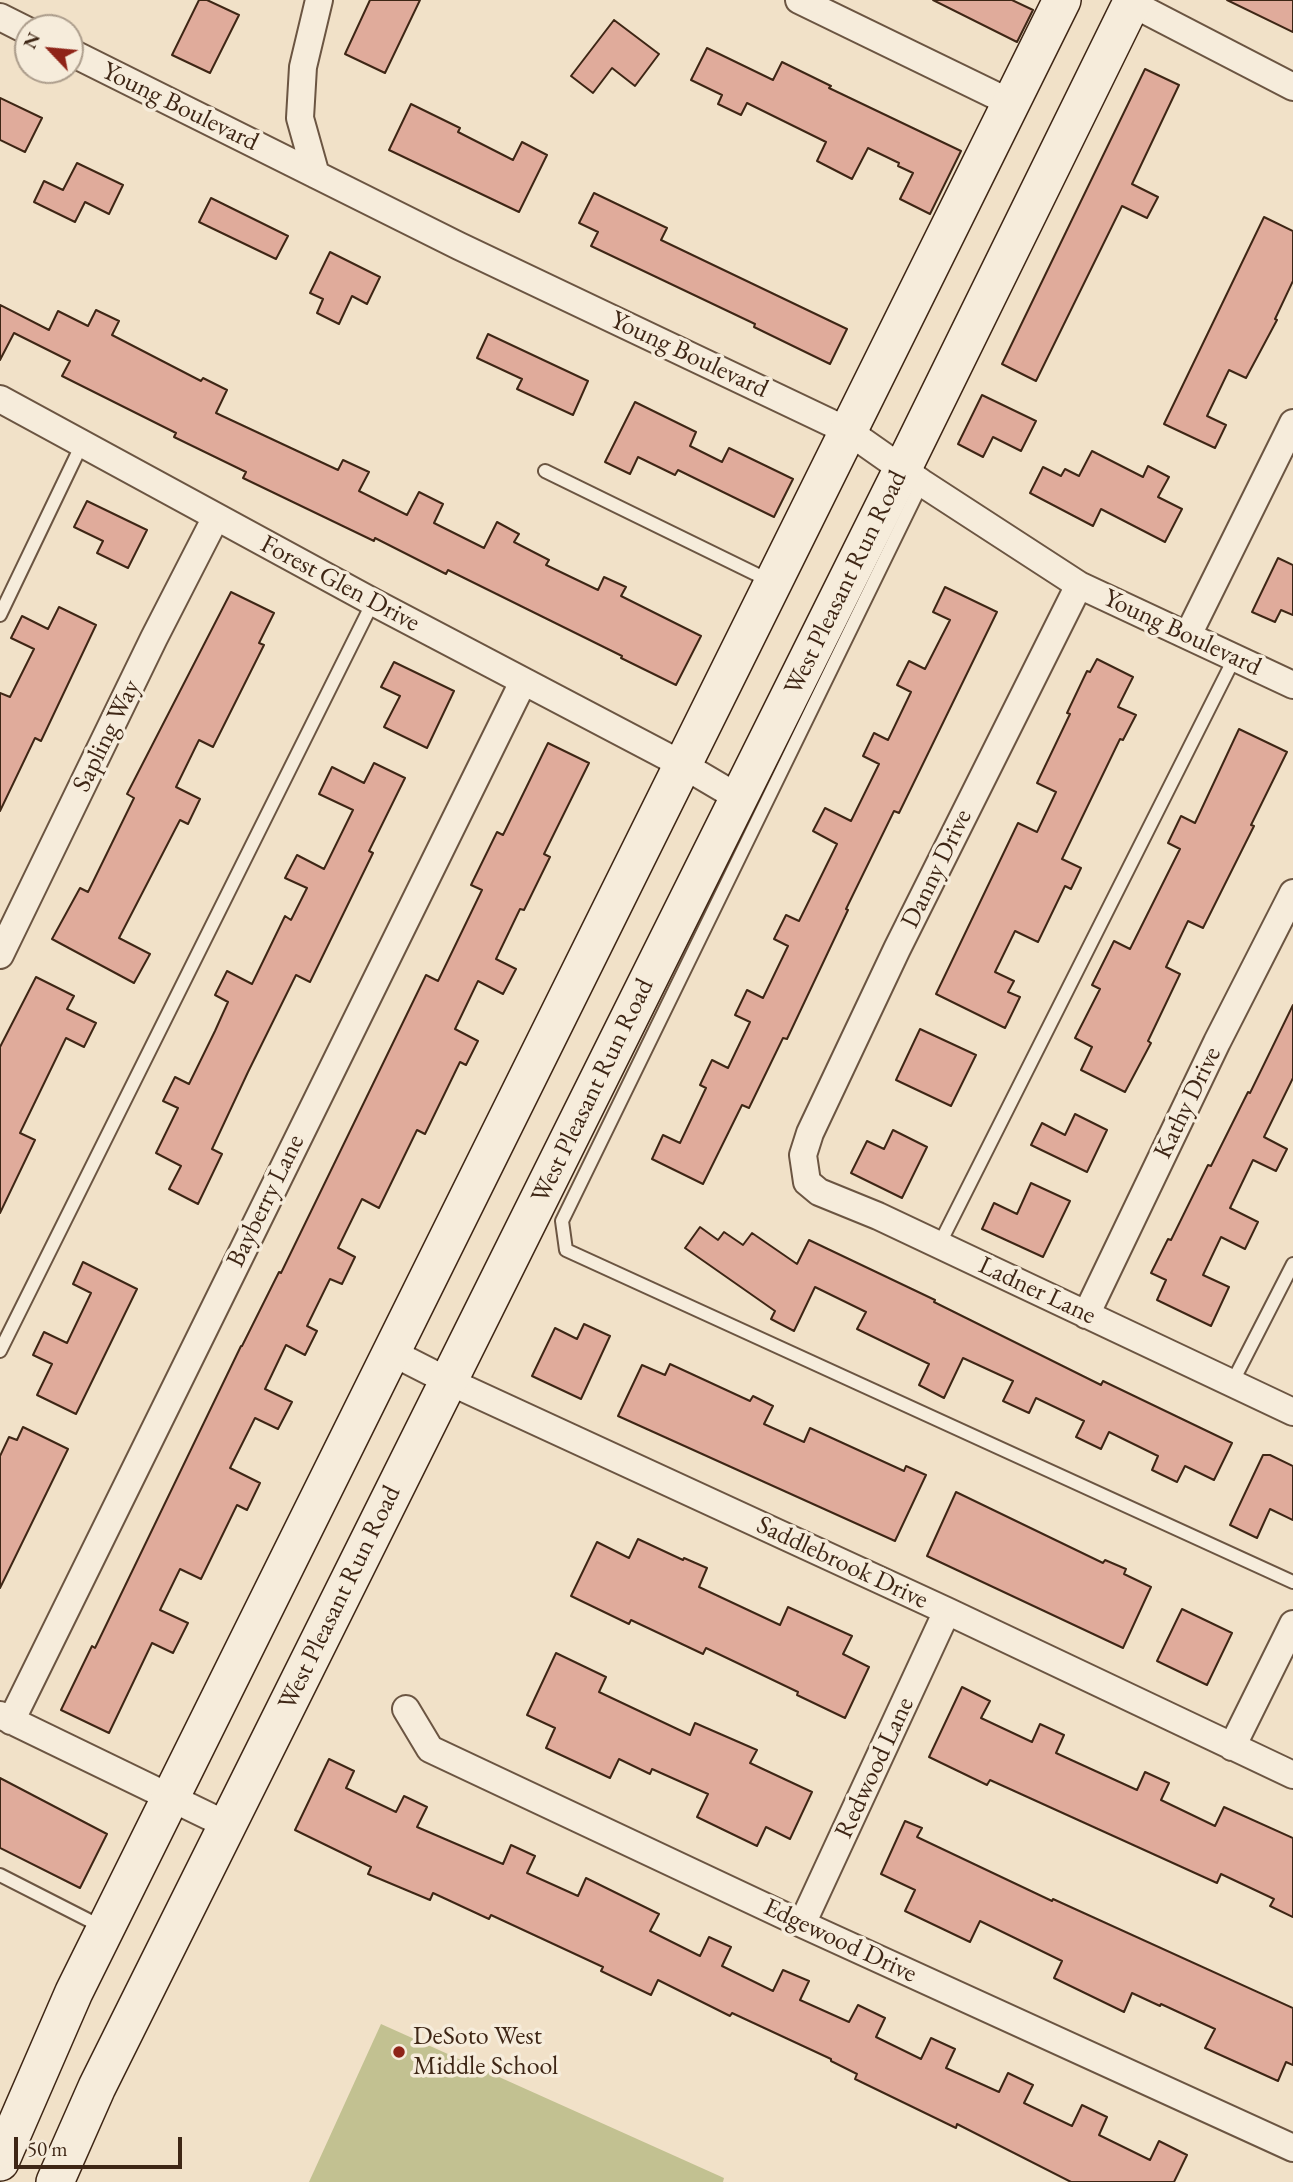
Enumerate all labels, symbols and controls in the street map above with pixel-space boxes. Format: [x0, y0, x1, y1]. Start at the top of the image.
north arrow [14, 14, 84, 84]
text: N [17, 28, 46, 53]
street label: Young Boulevard [96, 56, 264, 158]
street label: Young Boulevard [605, 305, 773, 405]
street label: West Pleasant Run Road [778, 466, 914, 700]
street label: Forest Glen Drive [255, 529, 425, 639]
street label: Young Boulevard [1098, 583, 1266, 683]
street label: Sapling Way [66, 675, 148, 797]
street label: Danny Drive [895, 804, 979, 934]
street label: West Pleasant Run Road [525, 974, 661, 1208]
street label: Kathy Drive [1148, 1042, 1228, 1164]
street label: Bayberry Lane [220, 1130, 312, 1272]
street label: Ladner Lane [973, 1250, 1101, 1332]
street label: West Pleasant Run Road [272, 1481, 408, 1715]
street label: Saddlebrook Drive [751, 1510, 933, 1616]
street label: Redwood Lane [829, 1692, 921, 1844]
street label: Edgewood Drive [758, 1892, 922, 1990]
place label: DeSoto West Middle School [413, 2021, 558, 2082]
marker: DeSoto West Middle School [391, 2044, 407, 2060]
scale bar [18, 2122, 186, 2166]
text: 50 m [27, 2135, 68, 2162]

